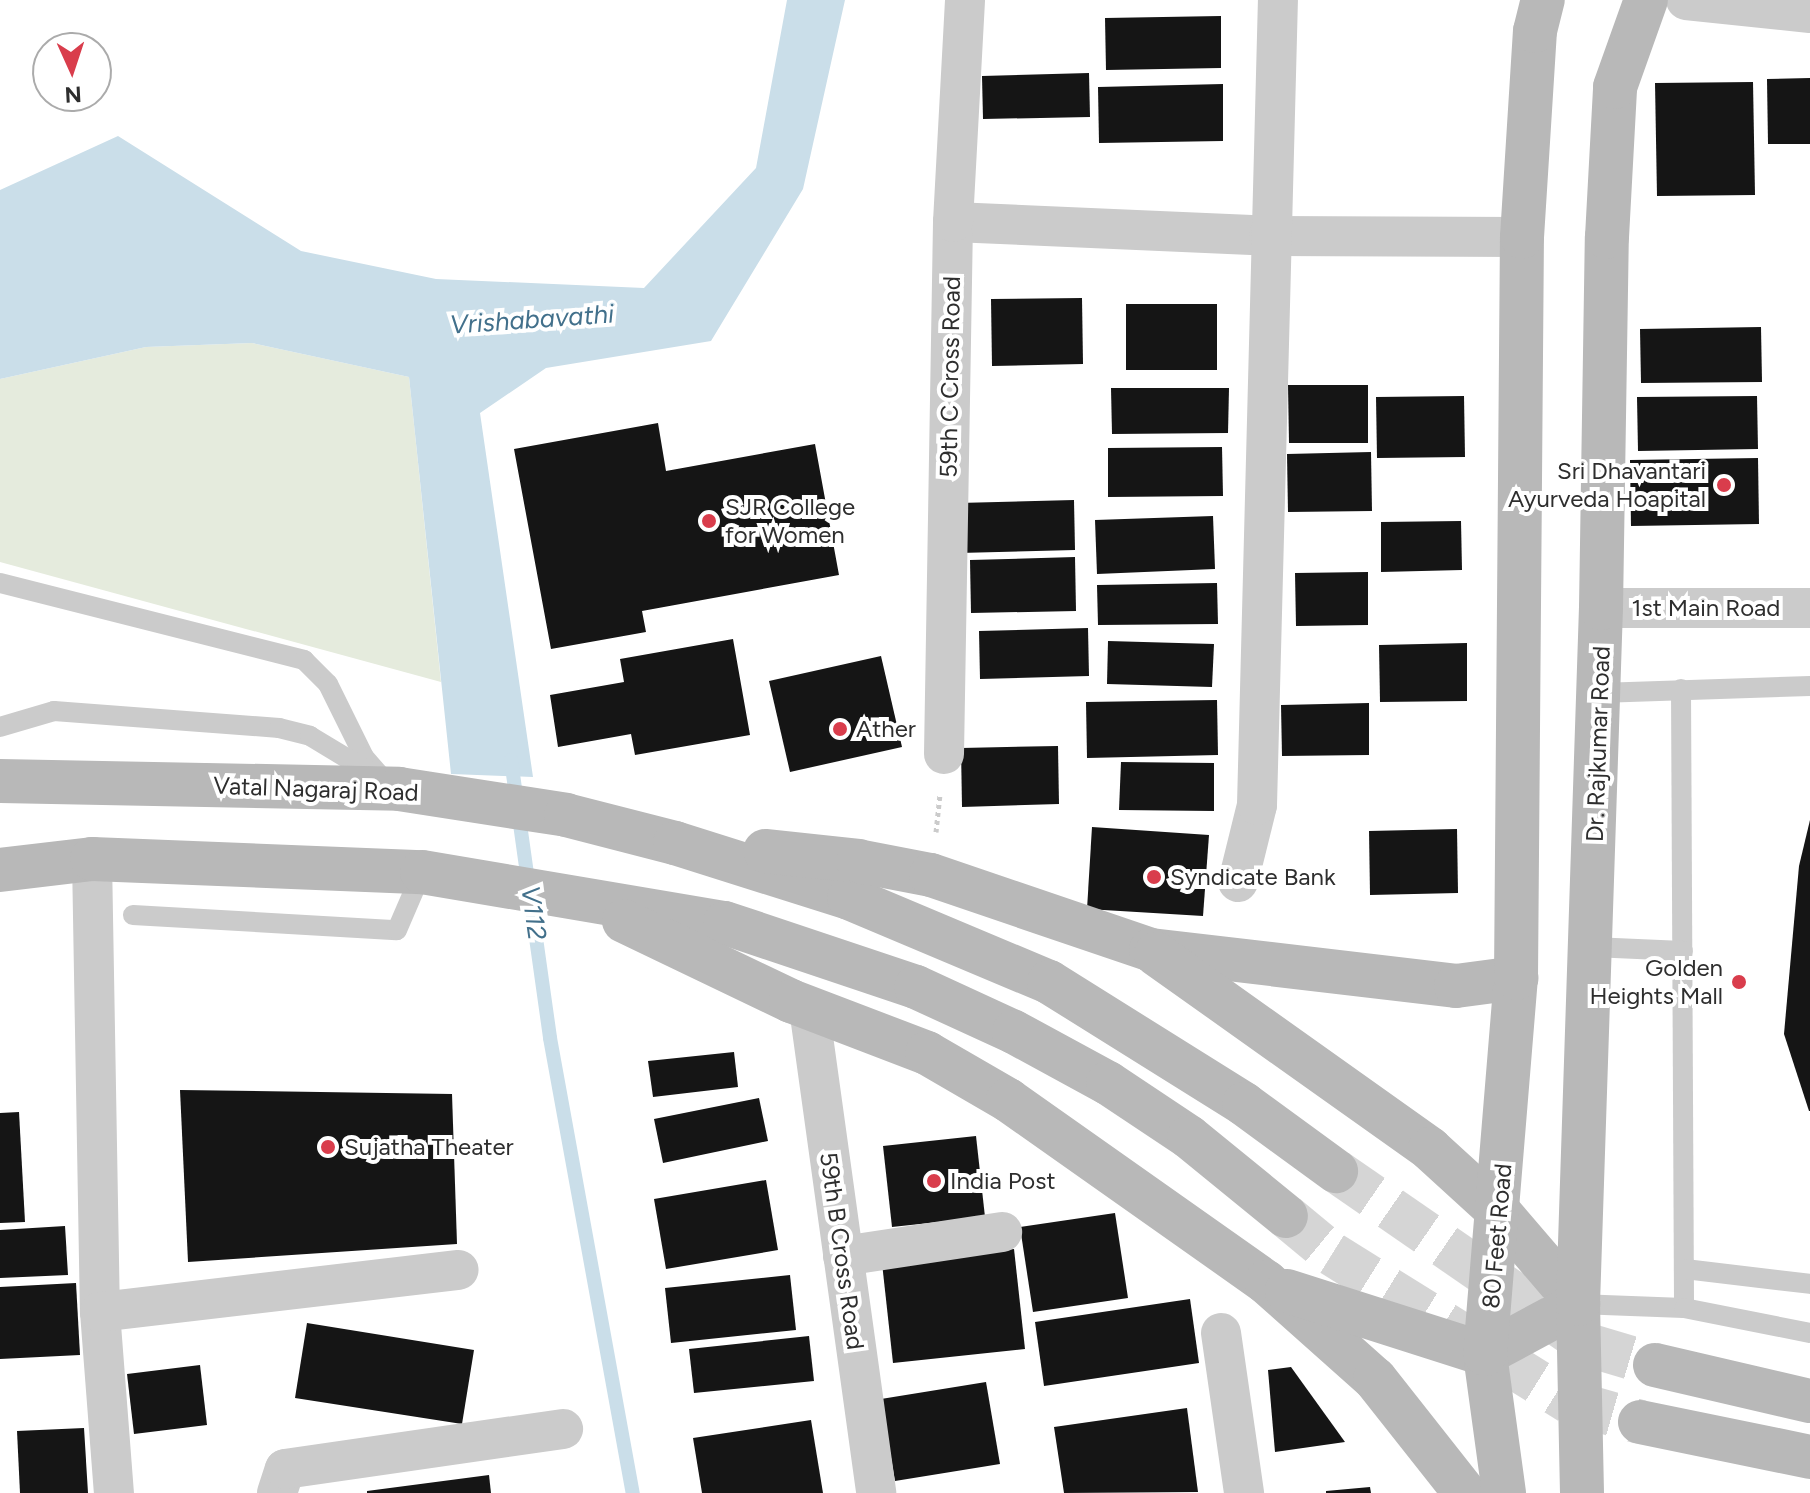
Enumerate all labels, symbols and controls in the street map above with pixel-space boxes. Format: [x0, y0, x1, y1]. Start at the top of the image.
north arrow [32, 32, 112, 112]
text: N [64, 81, 82, 108]
street label: 59th C Cross Road [934, 276, 966, 478]
water label: Vrishabavathi [449, 299, 615, 341]
place label: Sri Dhavantari Ayurveda Hoapital [1508, 457, 1706, 513]
marker: Sri Dhavantari Ayurveda Hoapital [1713, 474, 1735, 496]
place label: SJR College for Women [725, 493, 855, 549]
marker: SJR College for Women [700, 512, 718, 530]
street label: 1st Main Road [1632, 594, 1780, 622]
street label: Dr. Rajkumar Road [1580, 645, 1616, 843]
place label: Ather [856, 715, 916, 743]
marker: Ather [831, 720, 849, 738]
street label: Vatal Nagaraj Road [213, 771, 419, 807]
place label: Syndicate Bank [1170, 863, 1336, 891]
marker: Syndicate Bank [1145, 868, 1163, 886]
water label: V112 [514, 884, 552, 942]
place label: Golden Heights Mall [1590, 954, 1723, 1010]
marker: Golden Heights Mall [1730, 973, 1748, 991]
place label: Sujatha Theater [344, 1133, 514, 1161]
marker: Sujatha Theater [319, 1138, 337, 1156]
street label: 59th B Cross Road [814, 1150, 870, 1352]
street label: 80 Feet Road [1476, 1162, 1518, 1310]
place label: India Post [950, 1167, 1056, 1195]
marker: India Post [925, 1172, 943, 1190]

